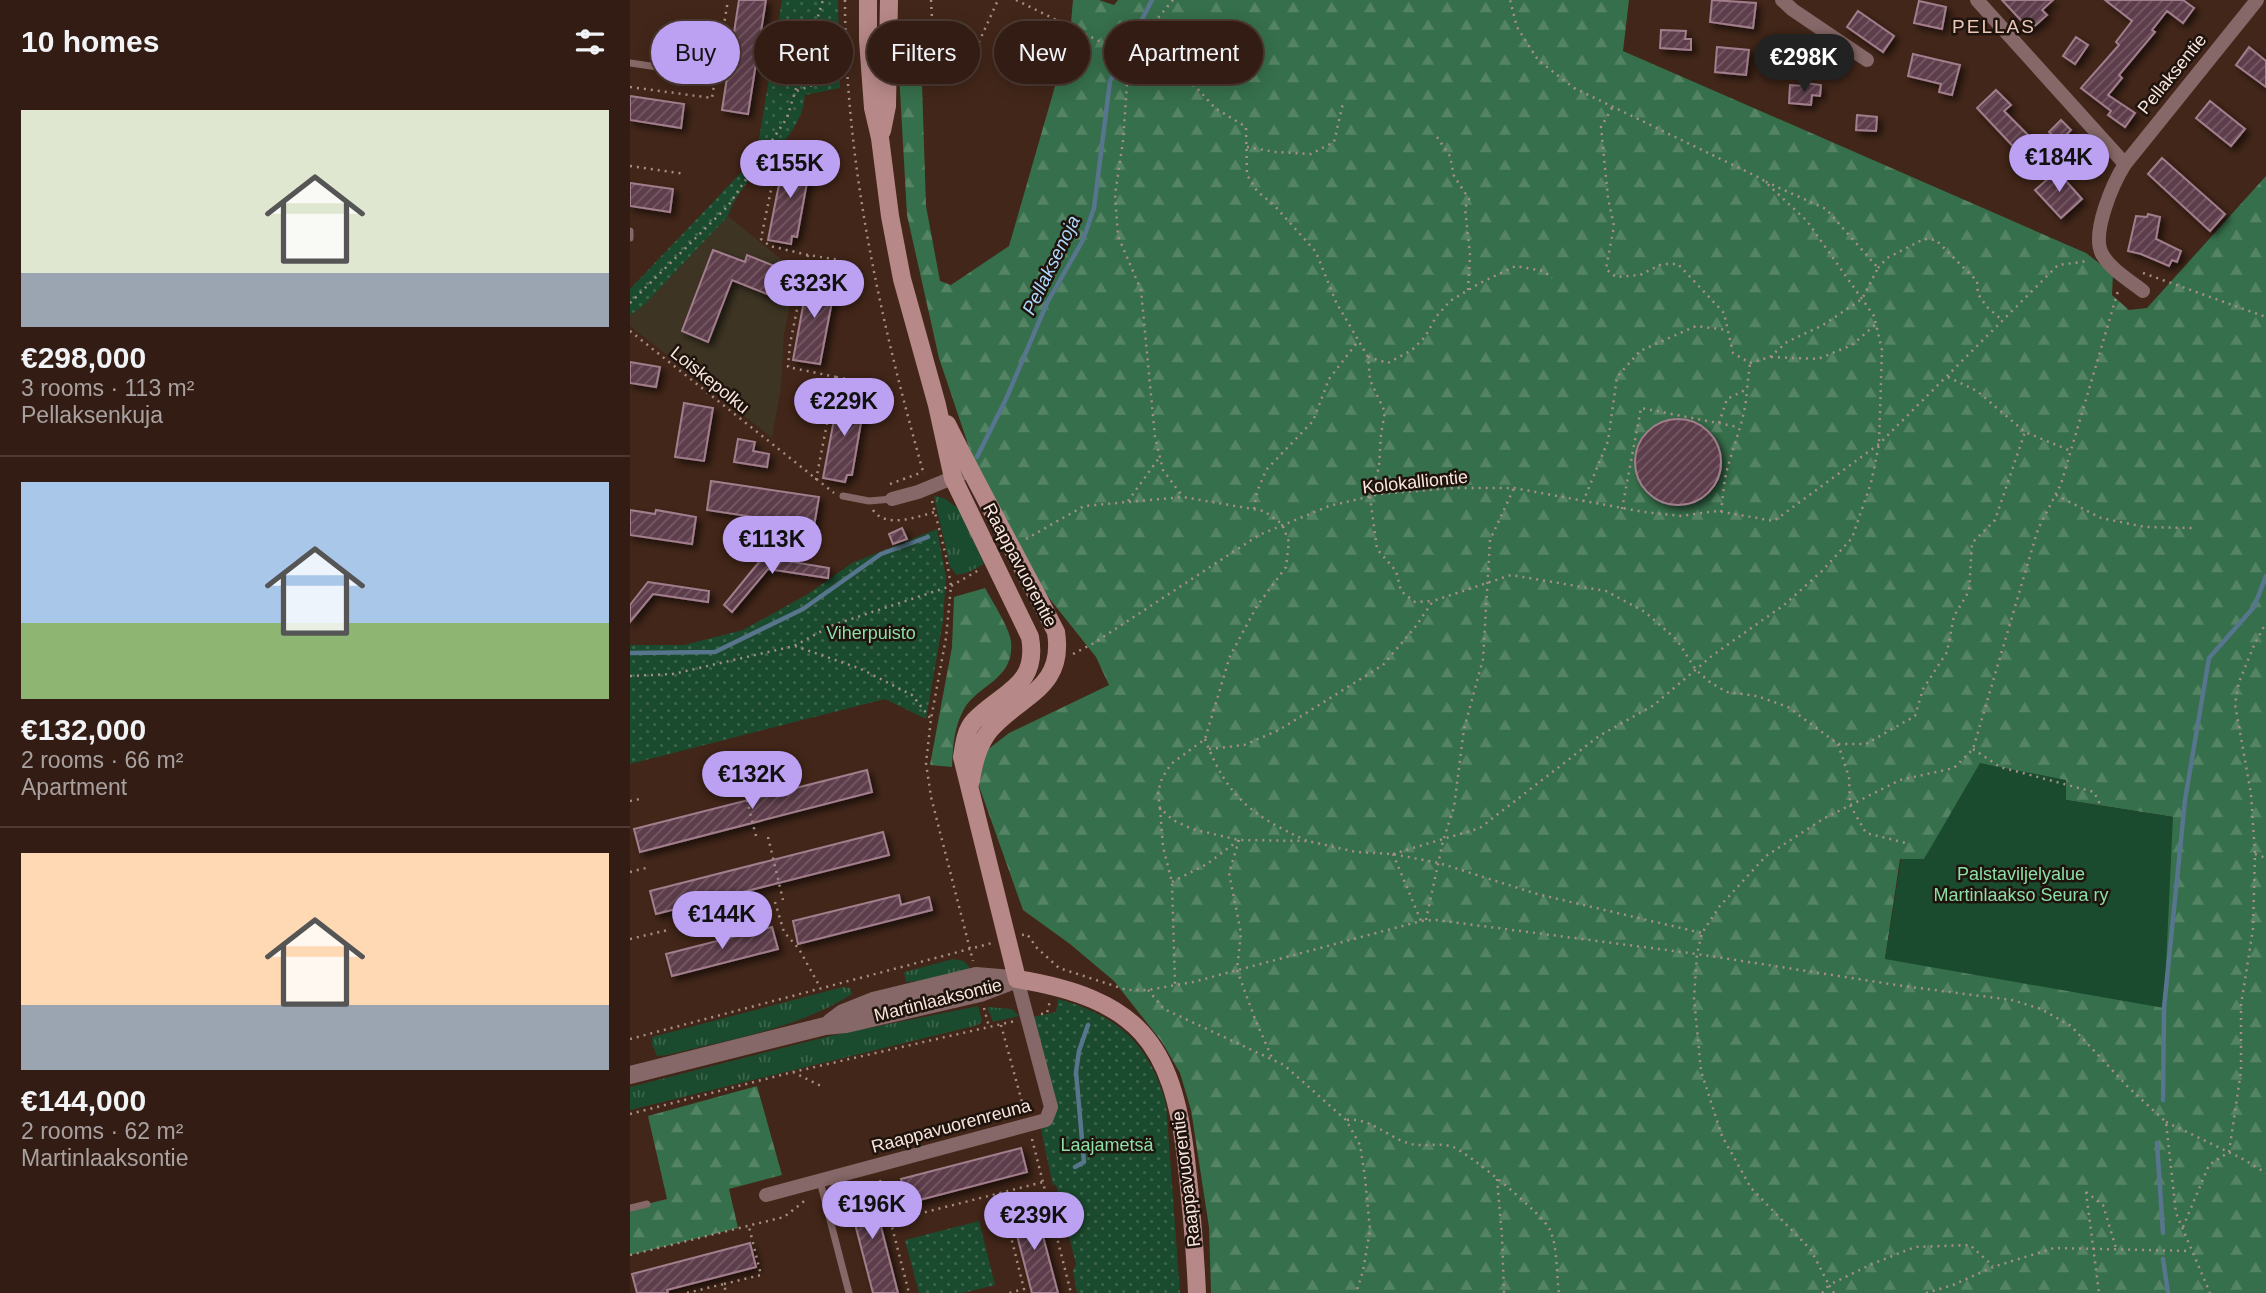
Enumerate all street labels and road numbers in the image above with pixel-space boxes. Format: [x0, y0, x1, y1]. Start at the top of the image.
street label: Pellaksentie [2134, 30, 2210, 118]
street label: Loiskepolku [667, 342, 753, 418]
street label: Kolokalliontie [1361, 467, 1469, 497]
street label: Raappavuorentie [979, 500, 1061, 630]
street label: Martinlaaksontie [872, 974, 1004, 1026]
street label: Raappavuorenreuna [869, 1095, 1034, 1157]
street label: Raappavuorentie [1168, 1110, 1204, 1248]

